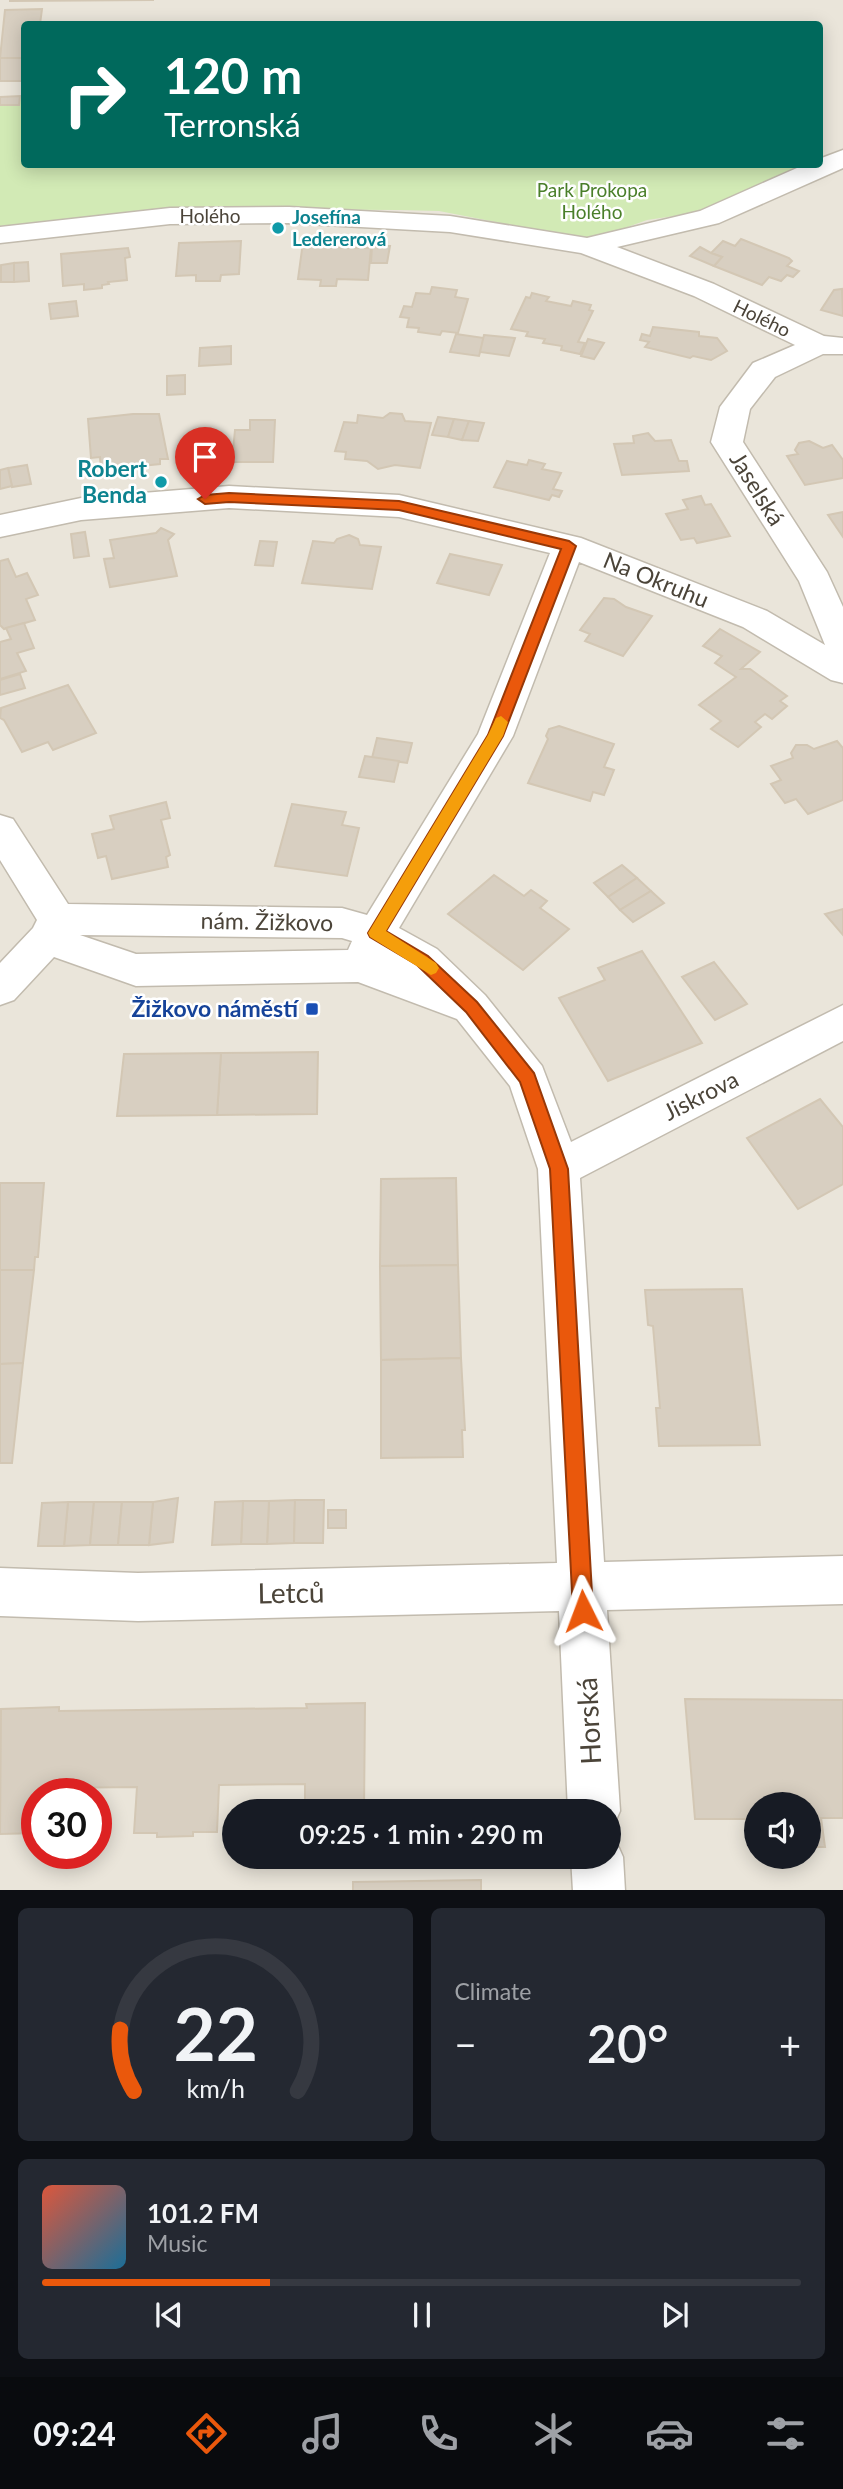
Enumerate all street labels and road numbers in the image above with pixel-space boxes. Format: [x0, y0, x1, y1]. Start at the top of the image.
street label: Holého [180, 204, 240, 227]
street label: Holého [730, 294, 795, 341]
street label: Jaselská [724, 447, 791, 530]
street label: Na Okruhu [600, 545, 713, 613]
street label: nám. Žižkovo [201, 906, 334, 936]
street label: Jiskrova [658, 1064, 743, 1126]
street label: Letců [257, 1574, 325, 1610]
street label: Horská [569, 1677, 607, 1765]

